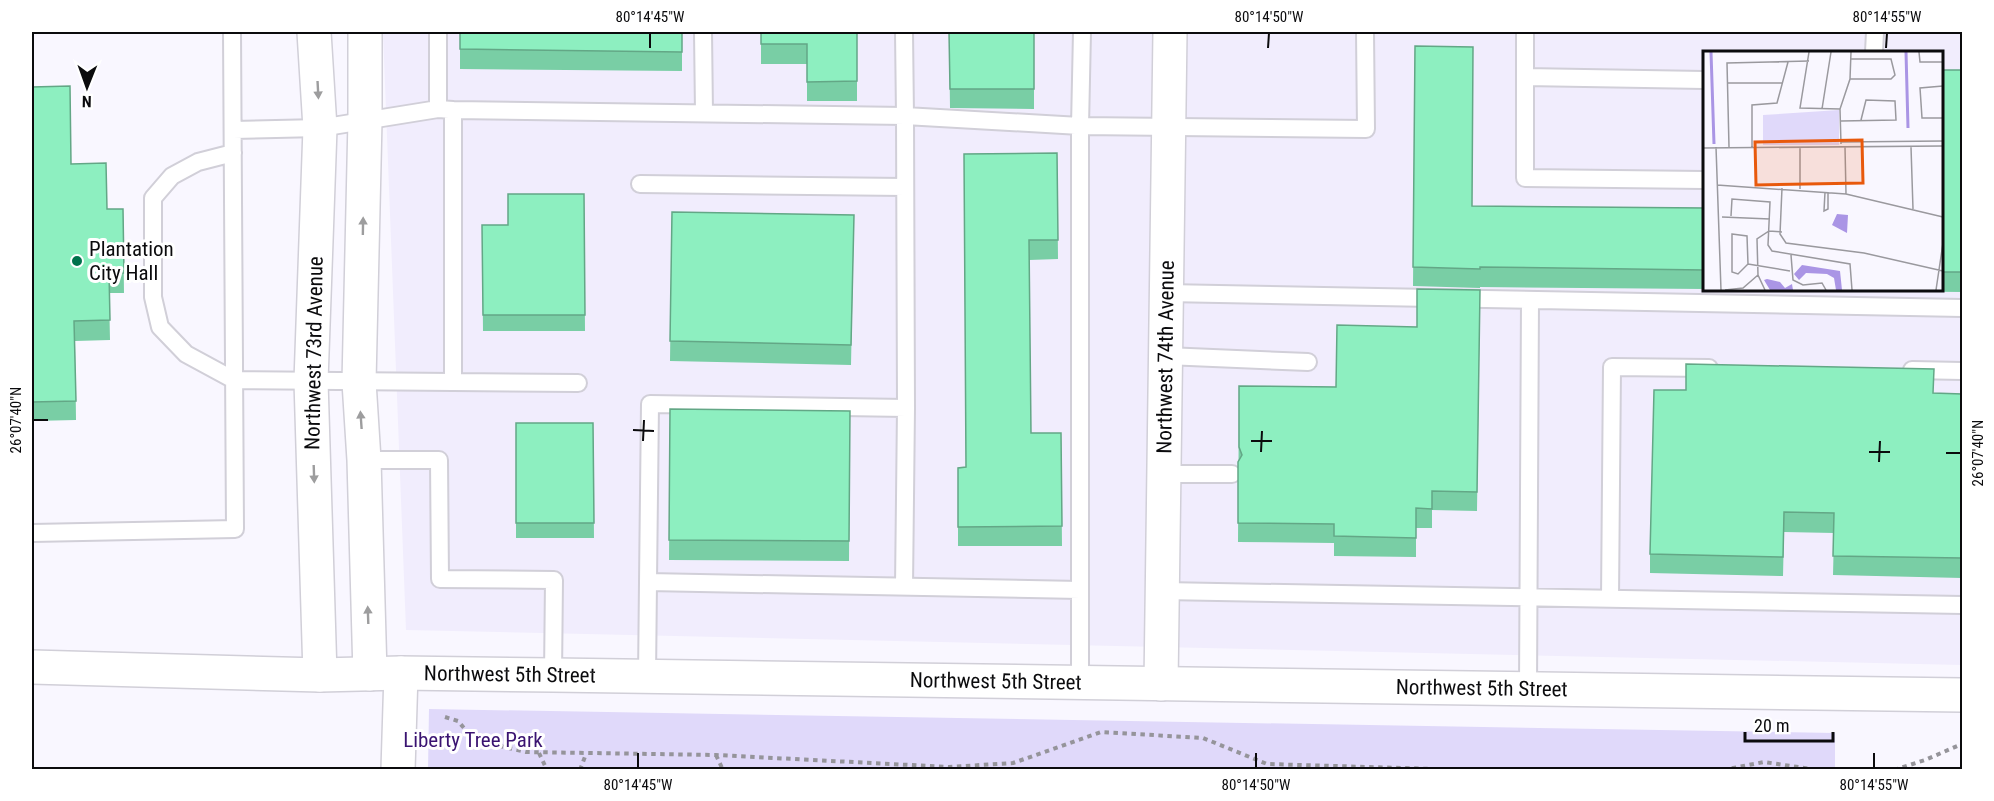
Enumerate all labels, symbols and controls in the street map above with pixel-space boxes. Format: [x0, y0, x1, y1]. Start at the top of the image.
text: 80°14'45"W [616, 8, 685, 26]
text: 80°14'50"W [1235, 8, 1304, 26]
text: 80°14'55"W [1853, 8, 1922, 26]
inset map [1703, 51, 1943, 291]
north arrow [57, 57, 117, 117]
one-way arrow [313, 80, 322, 99]
text: N [82, 92, 92, 111]
one-way arrow [358, 216, 367, 235]
place label: Plantation City Hall [89, 237, 174, 285]
marker: Plantation City Hall [70, 254, 84, 268]
street label: Northwest 73rd Avenue [300, 256, 328, 450]
street label: Northwest 74th Avenue [1152, 260, 1179, 454]
text: 26°07'40"N [7, 387, 25, 453]
one-way arrow [357, 411, 366, 430]
text: 26°07'40"N [1969, 420, 1987, 486]
one-way arrow [309, 464, 318, 483]
one-way arrow [364, 606, 373, 625]
street label: Northwest 5th Street [424, 661, 596, 688]
street label: Northwest 5th Street [910, 668, 1082, 695]
street label: Northwest 5th Street [1396, 675, 1568, 701]
scale bar [1745, 705, 1834, 743]
text: 20 m [1754, 715, 1789, 736]
park label: Liberty Tree Park [403, 728, 543, 752]
text: 80°14'45"W [604, 776, 673, 794]
text: 80°14'50"W [1222, 776, 1291, 794]
text: 80°14'55"W [1840, 776, 1909, 794]

